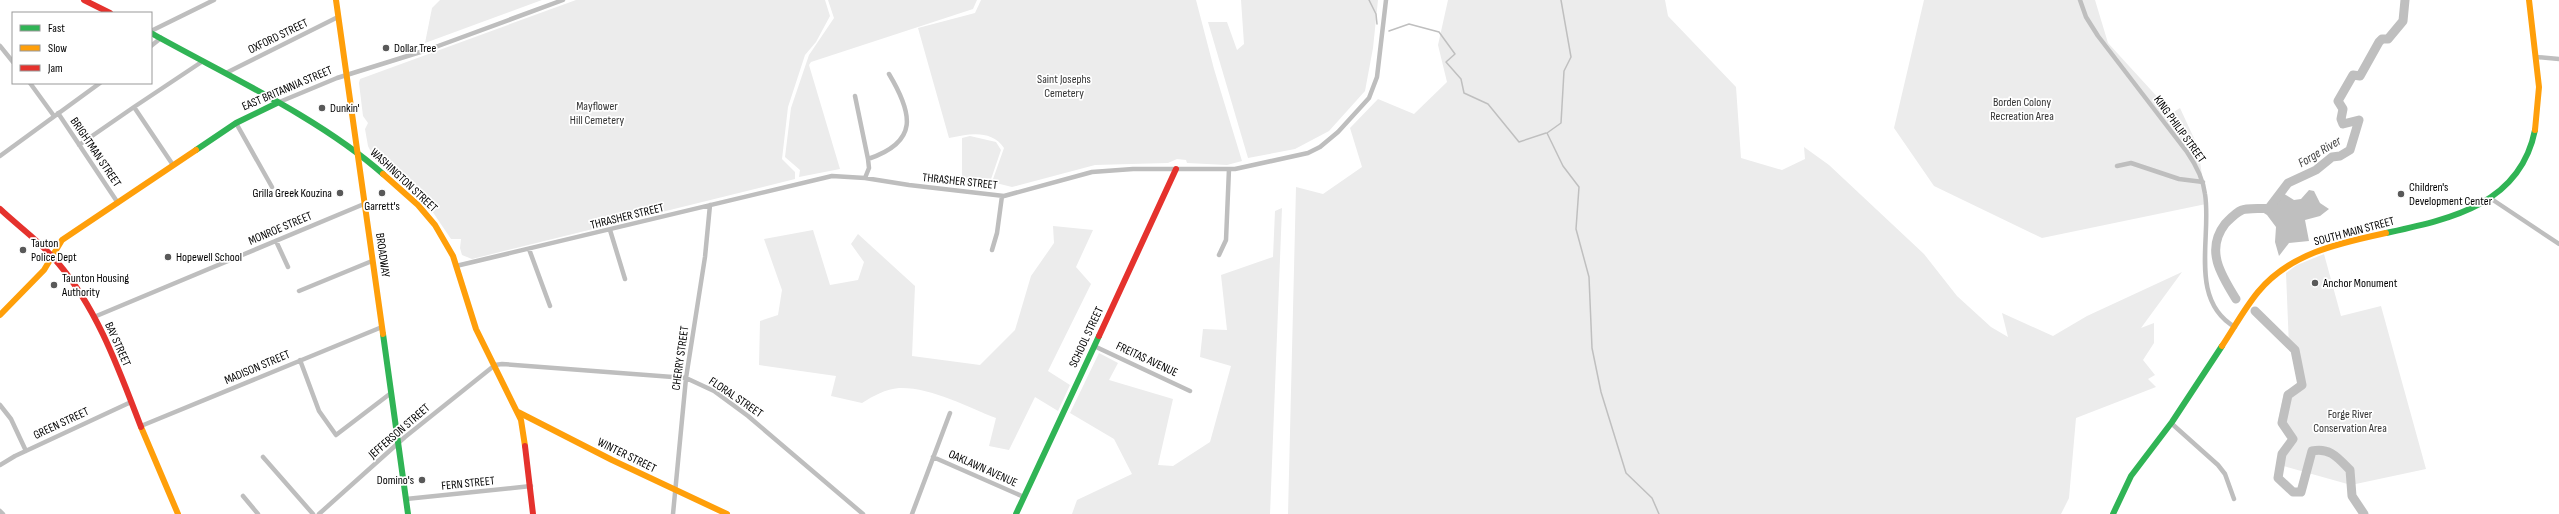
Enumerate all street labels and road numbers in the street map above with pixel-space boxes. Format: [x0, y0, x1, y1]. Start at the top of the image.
street label: OXFORD STREET [246, 15, 311, 57]
street label: EAST BRITANNIA STREET [240, 63, 335, 114]
street label: KING PHILIP STREET [2150, 93, 2209, 166]
street label: BRIGHTMAN STREET [67, 115, 124, 190]
street label: WASHINGTON STREET [367, 145, 441, 216]
street label: THRASHER STREET [922, 170, 998, 193]
street label: THRASHER STREET [589, 200, 666, 233]
street label: MONROE STREET [246, 208, 314, 249]
street label: SOUTH MAIN STREET [2312, 213, 2396, 249]
street label: BROADWAY [372, 232, 393, 278]
street label: SCHOOL STREET [1066, 304, 1107, 370]
street label: BAY STREET [101, 320, 134, 369]
street label: CHERRY STREET [669, 325, 692, 391]
street label: FREITAS AVENUE [1114, 339, 1180, 380]
street label: MADISON STREET [222, 347, 292, 388]
street label: FLORAL STREET [706, 374, 766, 421]
street label: JEFFERSON STREET [365, 400, 433, 463]
street label: GREEN STREET [31, 404, 92, 443]
street label: WINTER STREET [595, 435, 659, 476]
street label: OAKLAWN AVENUE [946, 447, 1020, 490]
street label: FERN STREET [441, 473, 496, 494]

